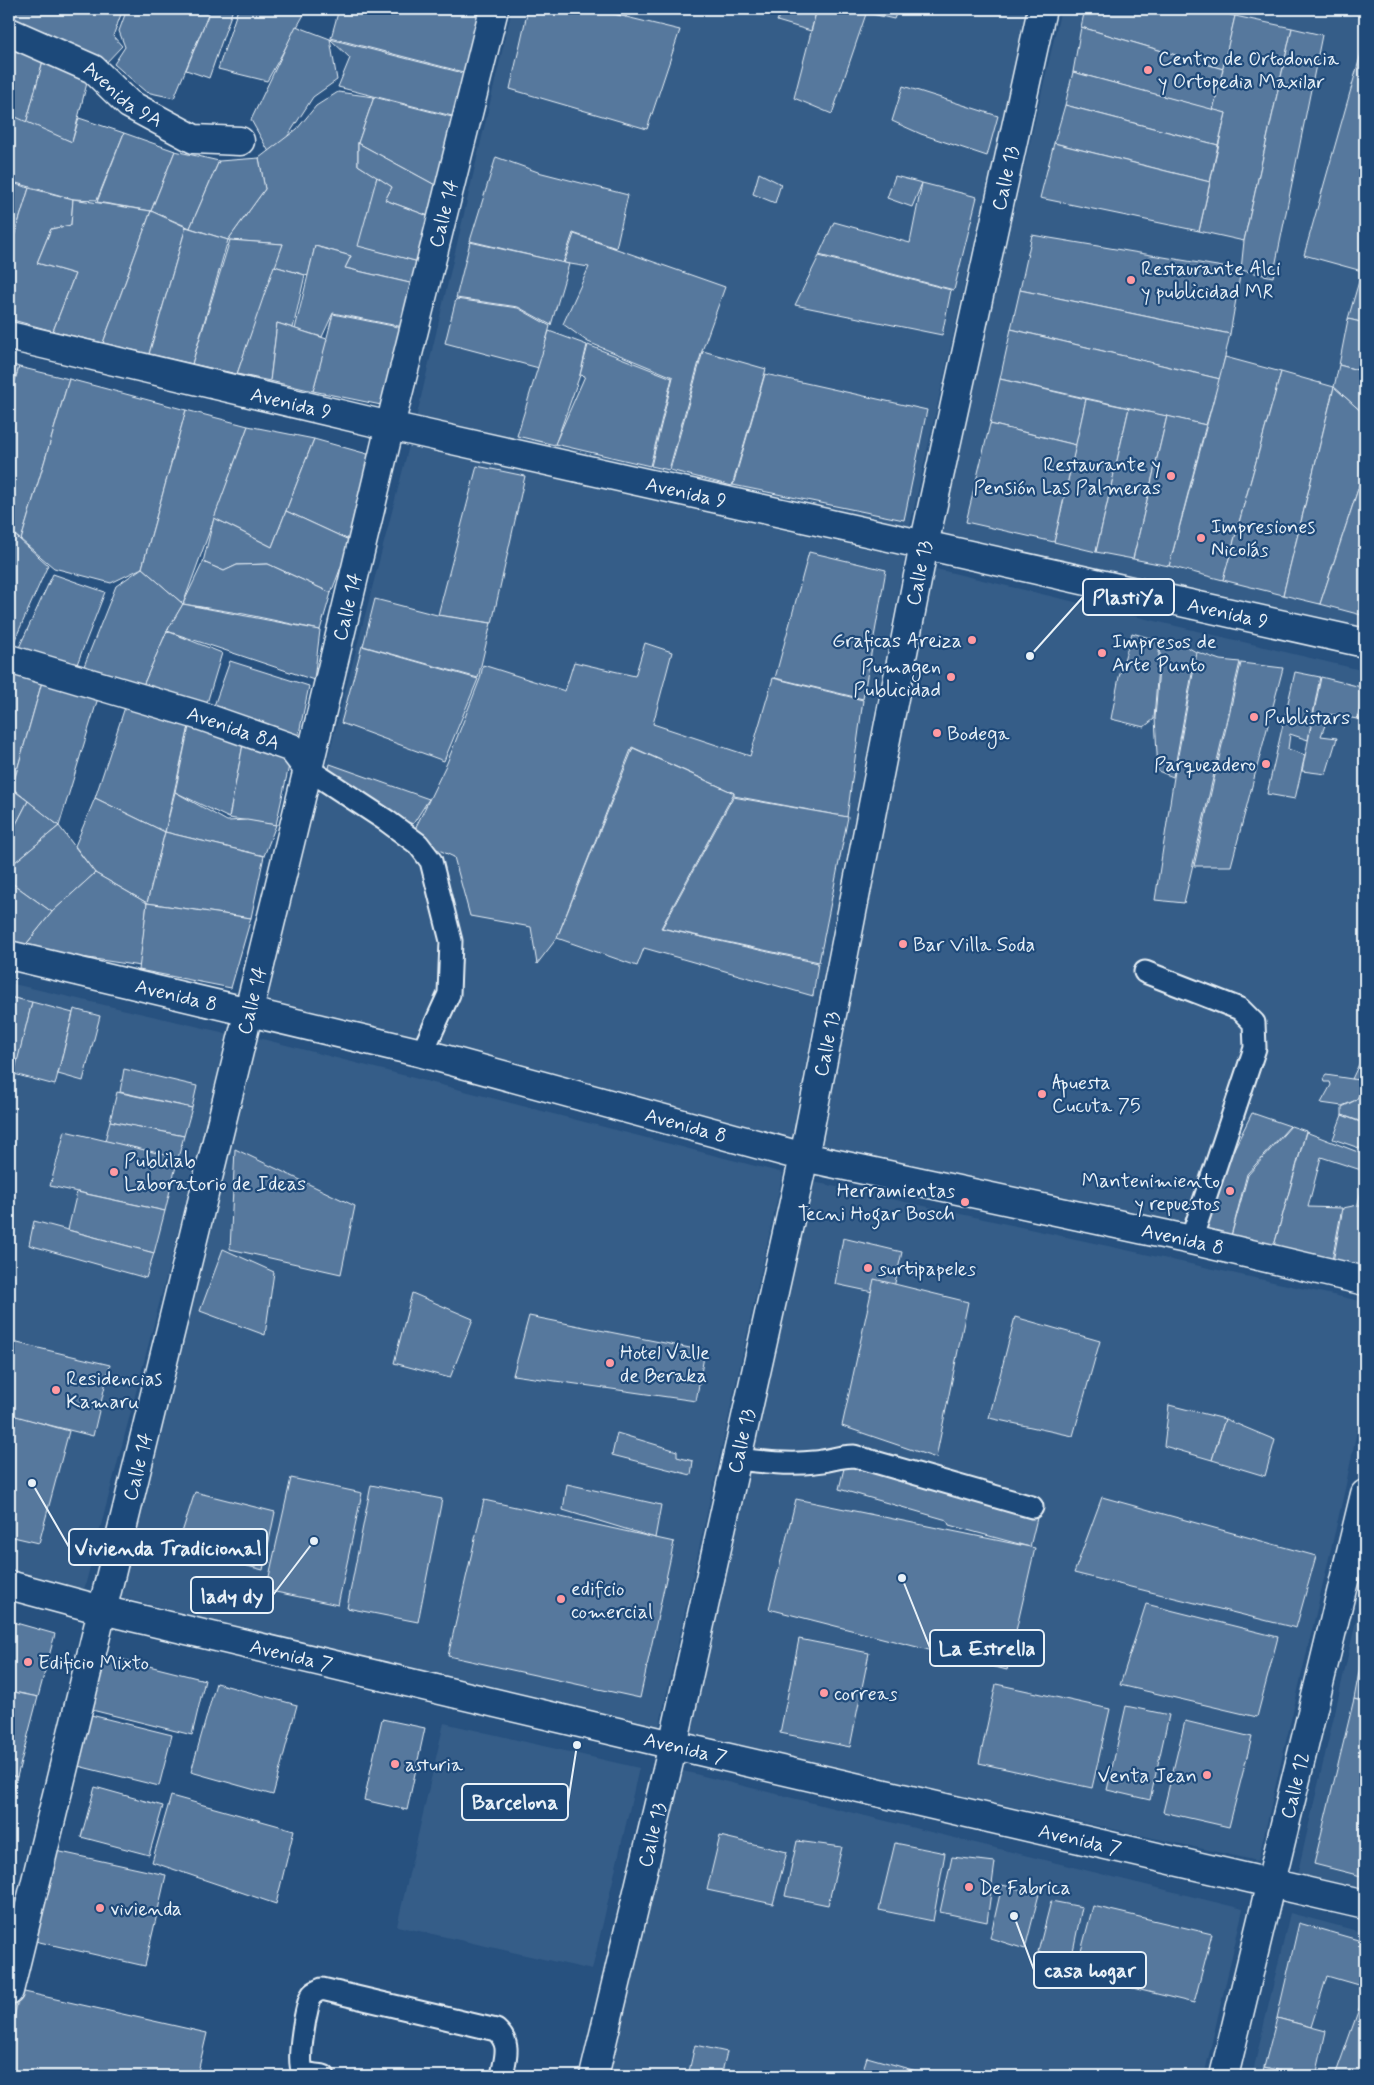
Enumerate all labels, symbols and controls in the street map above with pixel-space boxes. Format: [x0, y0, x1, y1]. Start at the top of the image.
place label: Centro de Ortodoncia y Ortopedia Maxilar [1158, 46, 1340, 96]
street label: Avenida 9A [79, 55, 167, 135]
marker: Centro de Ortodoncia y Ortopedia Maxilar [1142, 64, 1154, 76]
street label: Calle 13 [986, 143, 1026, 214]
street label: Calle 14 [423, 177, 466, 251]
place label: Restaurante Alci y publicidad MR [1141, 256, 1281, 306]
marker: Restaurante Alci y publicidad MR [1125, 274, 1137, 286]
street label: Avenida 9 [248, 382, 334, 427]
place label: Restaurante y Pensión Las Palmeras [973, 452, 1161, 502]
marker: Restaurante y Pensión Las Palmeras [1165, 470, 1177, 482]
street label: Avenida 9 [643, 471, 729, 516]
place label: Impresiones Nicolás [1211, 514, 1315, 564]
marker: Impresiones Nicolás [1195, 532, 1207, 544]
street label: Calle 13 [900, 538, 940, 608]
street label: Calle 14 [327, 570, 369, 644]
callout: PlastiYa [1083, 579, 1174, 615]
text: PlastiYa [1092, 584, 1164, 612]
street label: Avenida 9 [1185, 592, 1271, 636]
place label: Graficas Areiza [832, 628, 962, 655]
place label: Impresos de Arte Punto [1112, 629, 1217, 679]
marker: Graficas Areiza [966, 634, 978, 646]
marker: Impresos de Arte Punto [1096, 647, 1108, 659]
place label: Pumagen Publicidad [853, 654, 941, 704]
marker: Pumagen Publicidad [945, 671, 957, 683]
street label: Avenida 8A [184, 701, 283, 758]
place label: Publistars [1264, 705, 1350, 732]
marker: Publistars [1248, 711, 1260, 723]
place label: Bodega [947, 721, 1011, 749]
marker: Bodega [931, 727, 943, 739]
place label: Parqueadero [1154, 752, 1256, 779]
marker: Parqueadero [1260, 758, 1272, 770]
place label: Bar Villa Soda [913, 932, 1035, 959]
marker: Bar Villa Soda [897, 938, 909, 950]
street label: Calle 14 [232, 964, 274, 1038]
street label: Avenida 8 [132, 973, 220, 1019]
street label: Calle 13 [808, 1009, 847, 1079]
place label: Apuesta Cucuta 75 [1052, 1070, 1141, 1120]
marker: Apuesta Cucuta 75 [1036, 1088, 1048, 1100]
street label: Avenida 8 [642, 1102, 730, 1150]
place label: Publilab Laboratorio de Ideas [124, 1148, 306, 1198]
marker: Publilab Laboratorio de Ideas [108, 1166, 120, 1178]
place label: Mantenimiento y repuestos [1082, 1168, 1220, 1218]
place label: Herramientas Tecni Hogar Bosch [798, 1178, 955, 1230]
marker: Mantenimiento y repuestos [1224, 1185, 1236, 1197]
marker: Herramientas Tecni Hogar Bosch [959, 1196, 971, 1208]
street label: Avenida 8 [1139, 1218, 1227, 1262]
place label: surtipapeles [878, 1256, 976, 1283]
marker: surtipapeles [862, 1262, 874, 1274]
place label: Hotel Valle de Beraka [620, 1340, 710, 1390]
marker: Hotel Valle de Beraka [604, 1357, 616, 1369]
place label: Residencias Kamaru [66, 1366, 163, 1416]
marker: Residencias Kamaru [50, 1384, 62, 1396]
street label: Calle 13 [722, 1406, 763, 1476]
street label: Calle 14 [117, 1430, 160, 1504]
callout: Vivienda Tradicional [69, 1529, 267, 1565]
text: Vivienda Tradicional [74, 1535, 262, 1563]
place label: edifcio comercial [571, 1576, 653, 1626]
callout: lady dy [191, 1577, 273, 1613]
text: lady dy [201, 1583, 263, 1611]
marker: edifcio comercial [555, 1593, 567, 1605]
callout: La Estrella [930, 1630, 1044, 1666]
street label: Avenida 7 [247, 1633, 335, 1679]
text: La Estrella [939, 1635, 1035, 1663]
place label: Edificio Mixto [38, 1650, 149, 1677]
marker: Edificio Mixto [22, 1656, 34, 1668]
place label: correas [834, 1681, 898, 1708]
marker: correas [818, 1687, 830, 1699]
street label: Avenida 7 [641, 1727, 730, 1772]
street label: Calle 12 [1275, 1750, 1317, 1822]
place label: asturia [405, 1752, 464, 1779]
marker: asturia [389, 1758, 401, 1770]
place label: Venta Jean [1098, 1763, 1197, 1790]
marker: Venta Jean [1201, 1769, 1213, 1781]
callout: Barcelona [462, 1784, 568, 1820]
text: Barcelona [472, 1789, 558, 1817]
street label: Calle 13 [632, 1800, 674, 1870]
street label: Avenida 7 [1036, 1818, 1124, 1863]
place label: De Fabrica [979, 1875, 1071, 1902]
marker: De Fabrica [963, 1881, 975, 1893]
place label: vivienda [110, 1896, 182, 1923]
marker: vivienda [94, 1902, 106, 1914]
callout: casa hogar [1034, 1952, 1146, 1988]
text: casa hogar [1044, 1957, 1137, 1985]

